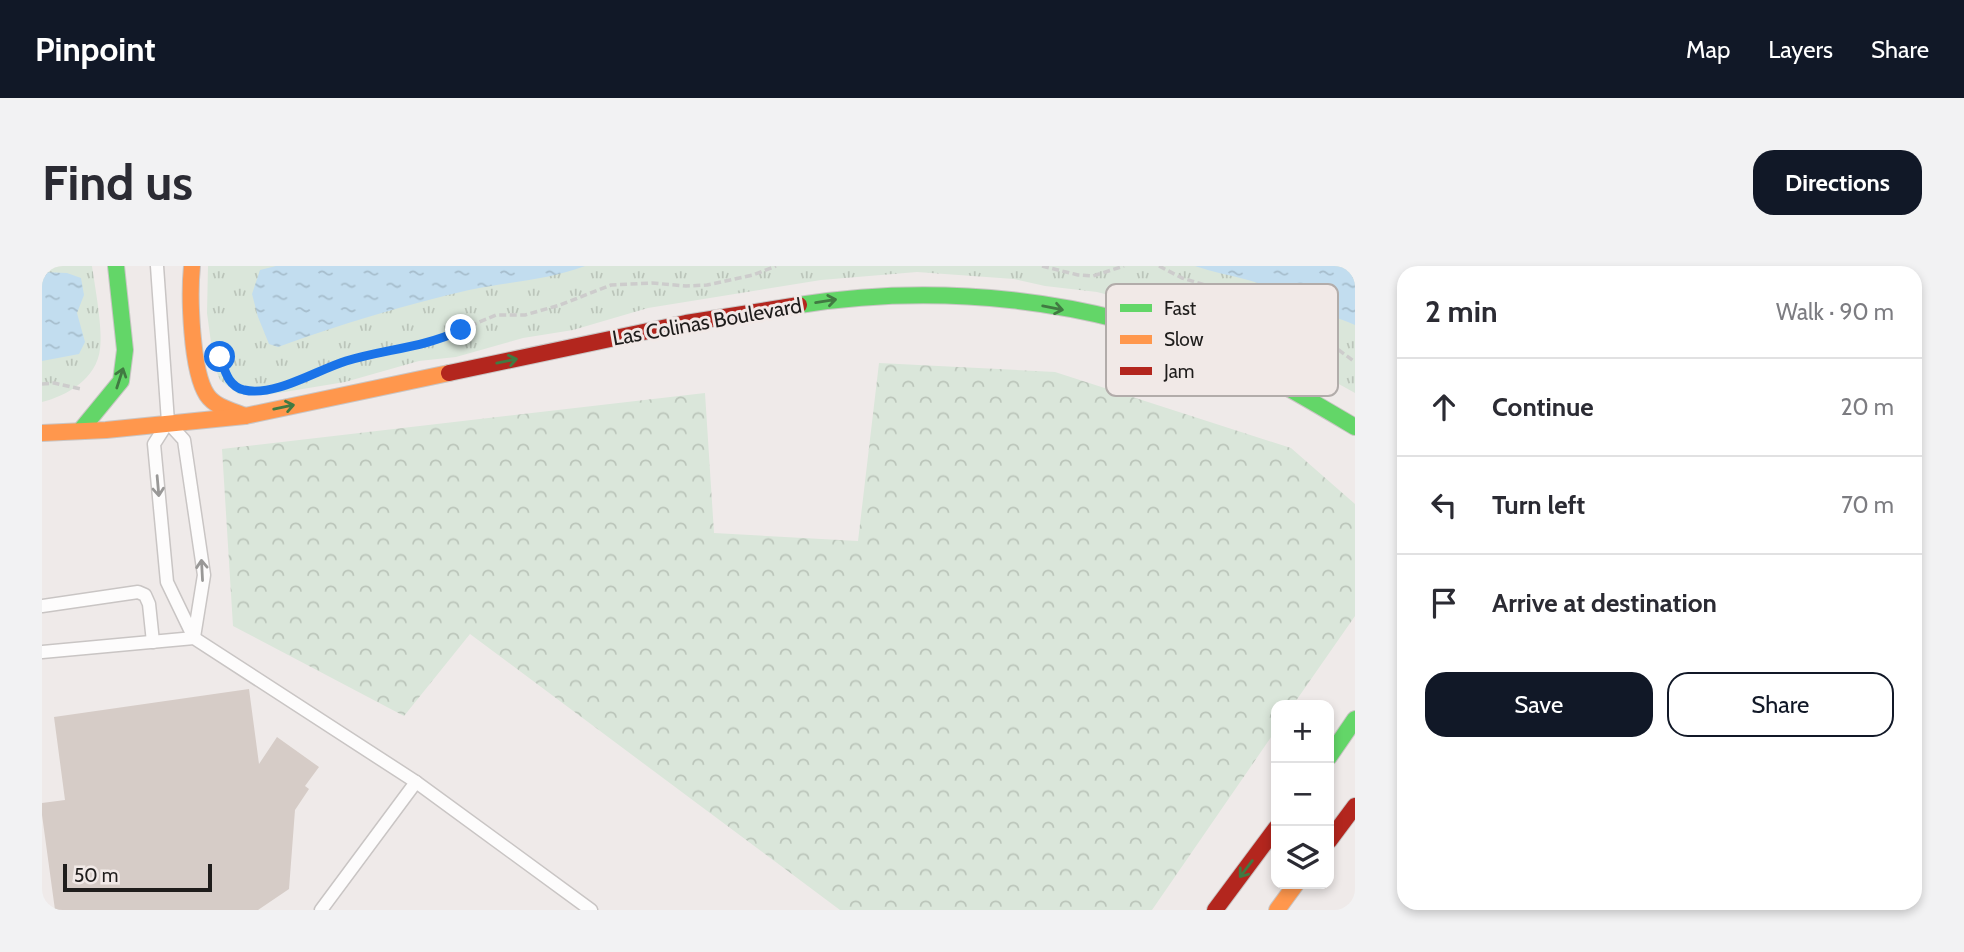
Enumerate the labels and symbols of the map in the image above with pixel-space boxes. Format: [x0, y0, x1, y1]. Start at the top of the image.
legend [1106, 284, 1338, 396]
street label: Las Colinas Boulevard [610, 293, 804, 350]
one-way arrow [815, 294, 837, 307]
text: Fast [1164, 297, 1197, 320]
one-way arrow [1041, 301, 1064, 315]
route end [445, 314, 476, 345]
text: Slow [1164, 328, 1204, 351]
route start [204, 341, 235, 372]
one-way arrow [495, 353, 518, 367]
text: Jam [1163, 360, 1194, 383]
one-way arrow [114, 367, 127, 389]
one-way arrow [272, 400, 295, 414]
one-way arrow [152, 475, 165, 497]
one-way arrow [196, 559, 209, 582]
one-way arrow [1238, 859, 1253, 878]
scale bar [63, 861, 212, 893]

